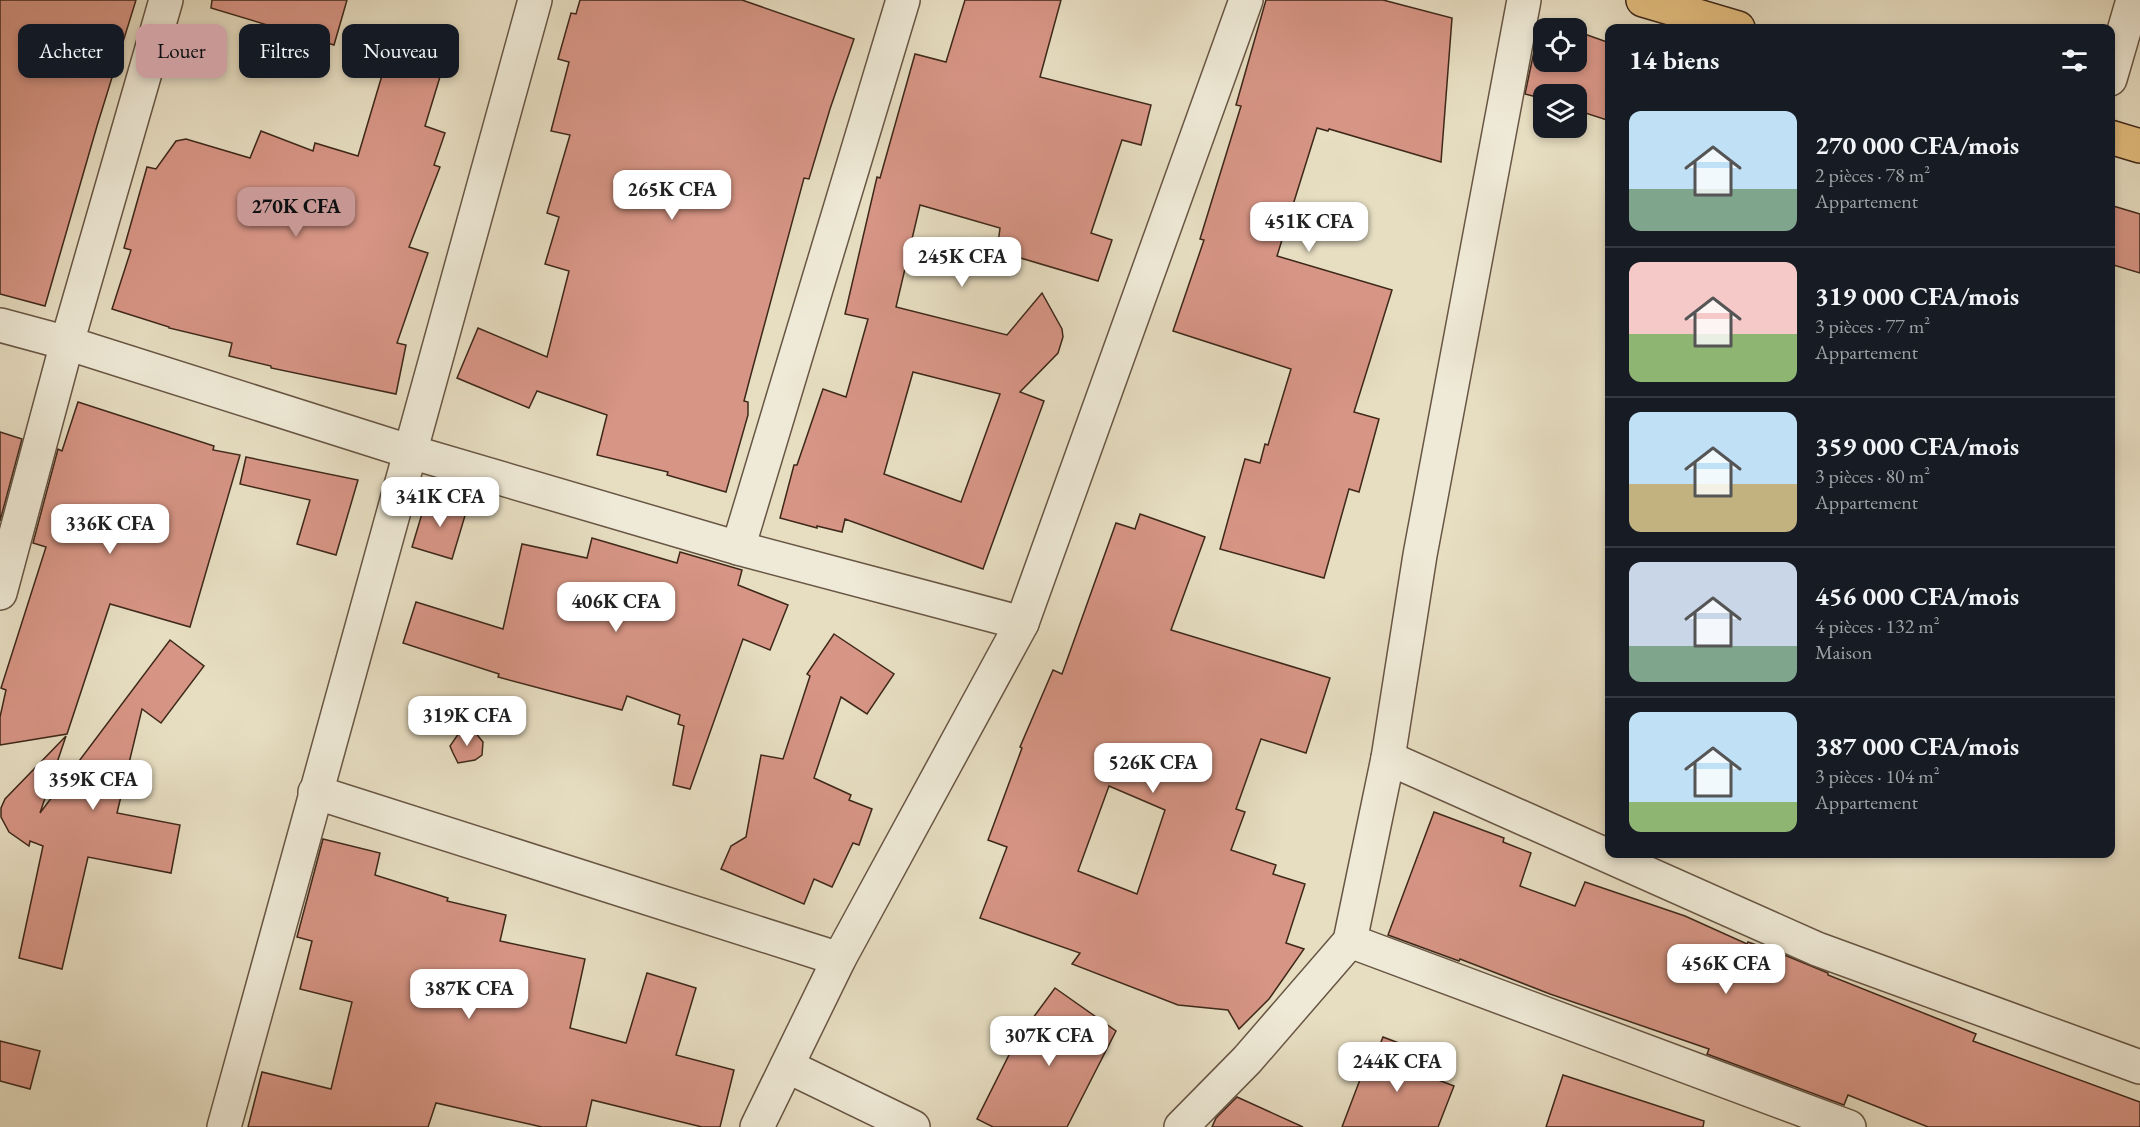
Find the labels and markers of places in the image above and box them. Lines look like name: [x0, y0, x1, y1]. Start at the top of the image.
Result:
pin: 265K CFA: [610, 170, 734, 221]
pin: 270K CFA: [234, 187, 358, 238]
pin: 451K CFA: [1247, 202, 1371, 253]
pin: 245K CFA: [900, 237, 1024, 288]
pin: 341K CFA: [378, 477, 502, 528]
pin: 336K CFA: [48, 504, 172, 555]
pin: 406K CFA: [554, 582, 678, 633]
pin: 319K CFA: [405, 696, 529, 747]
pin: 526K CFA: [1091, 743, 1215, 794]
pin: 359K CFA: [31, 760, 155, 811]
pin: 456K CFA: [1664, 944, 1788, 995]
pin: 387K CFA: [407, 969, 531, 1020]
pin: 307K CFA: [987, 1016, 1111, 1067]
pin: 244K CFA: [1335, 1042, 1459, 1093]

